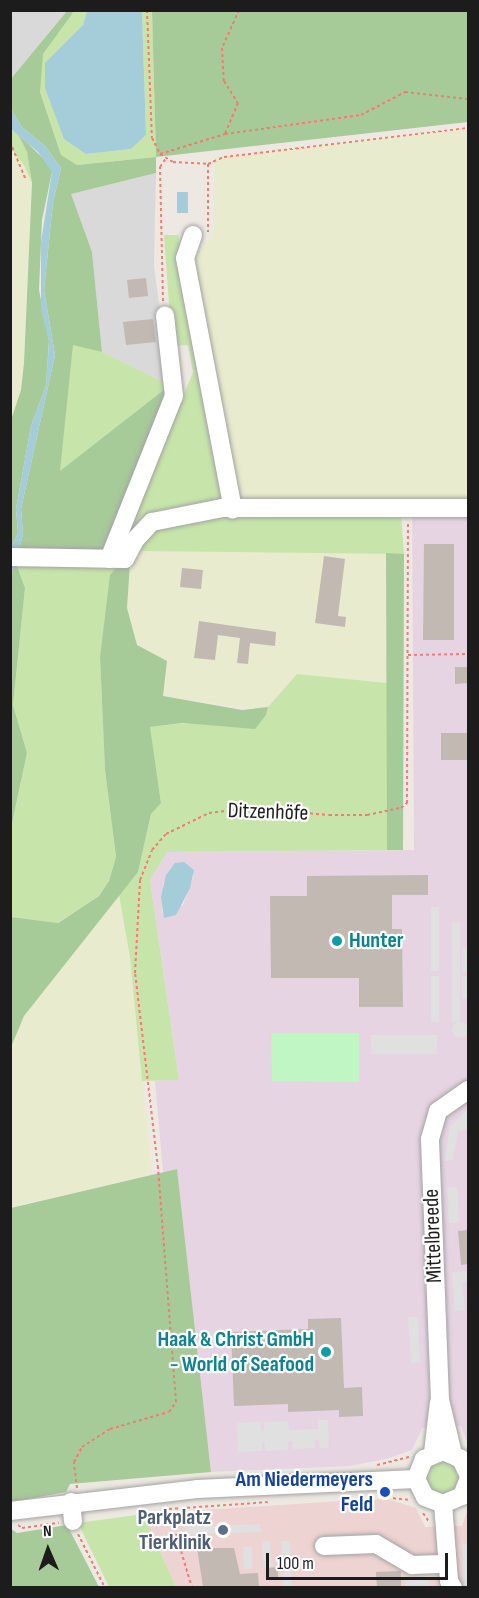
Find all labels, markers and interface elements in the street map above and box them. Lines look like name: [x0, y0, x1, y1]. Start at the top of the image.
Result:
street label: Ditzenhöfe: [227, 797, 309, 827]
place label: Hunter: [349, 928, 404, 954]
marker: Hunter: [330, 934, 344, 948]
street label: Mittelbreede: [418, 1189, 448, 1283]
place label: Haak & Christ GmbH - World of Seafood: [158, 1326, 314, 1378]
marker: Haak & Christ GmbH - World of Seafood: [319, 1345, 333, 1359]
place label: Am Niedermeyers Feld: [236, 1466, 373, 1518]
marker: Am Niedermeyers Feld: [378, 1485, 392, 1499]
place label: Parkplatz Tierklinik: [137, 1504, 211, 1556]
north arrow: [18, 1520, 78, 1580]
text: N: [43, 1522, 52, 1541]
marker: Parkplatz Tierklinik: [216, 1523, 230, 1537]
scale bar: [269, 1541, 450, 1579]
text: 100 m: [277, 1553, 314, 1574]

